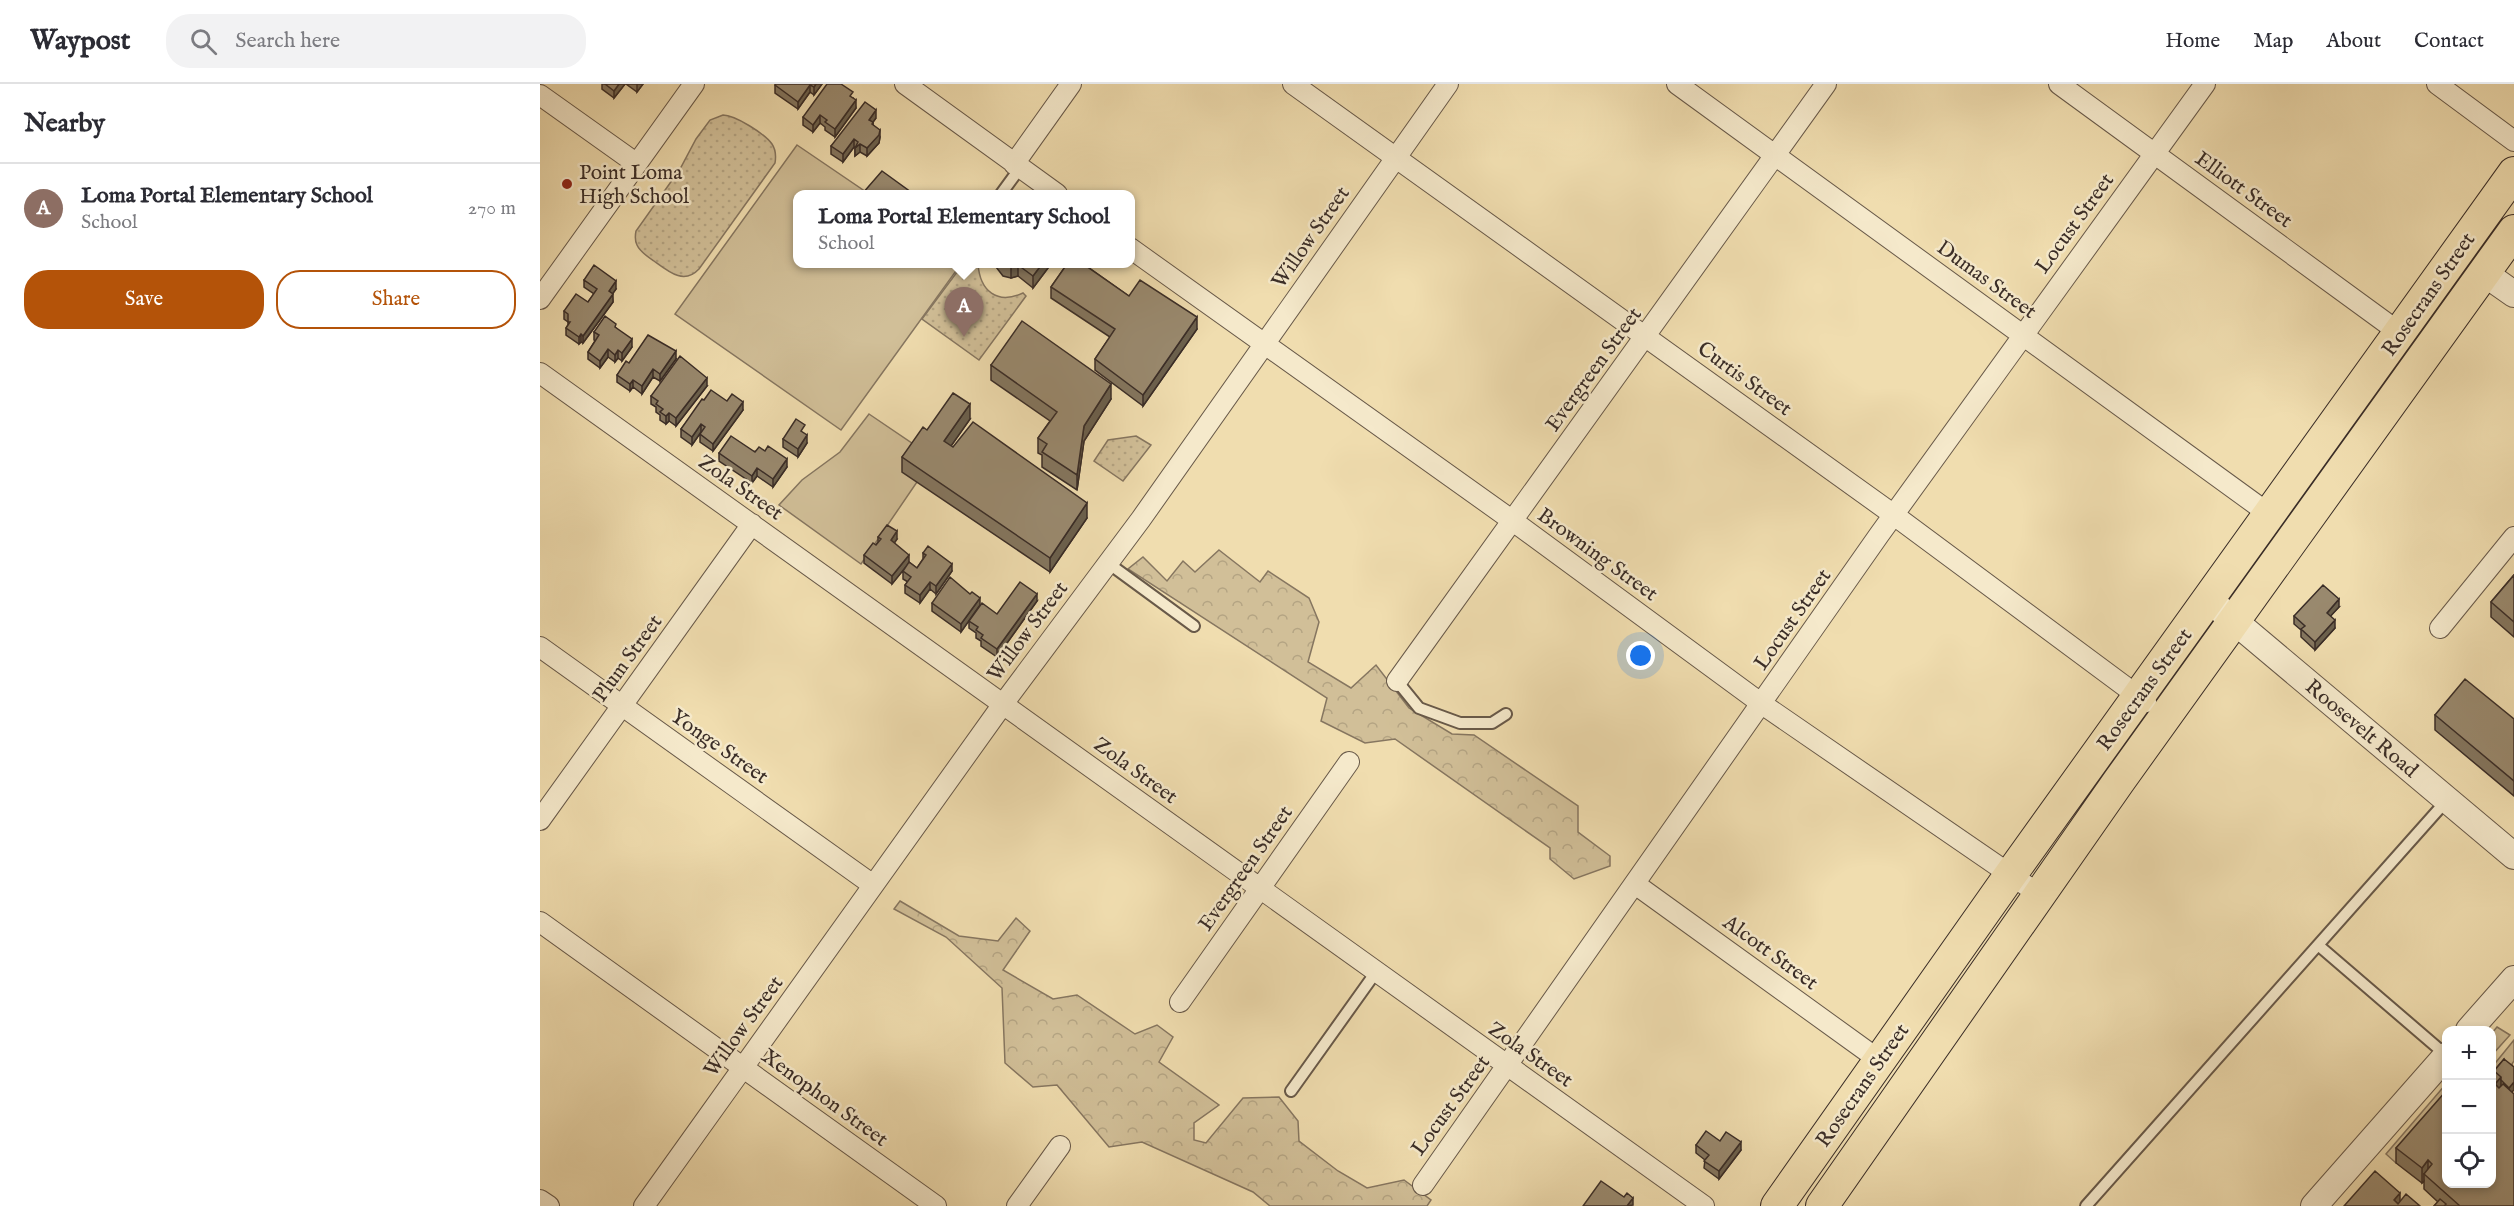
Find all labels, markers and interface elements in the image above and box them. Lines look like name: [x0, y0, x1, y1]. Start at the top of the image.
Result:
search box: [166, 14, 586, 68]
text: Waypost: [30, 24, 130, 59]
icon: search: [187, 25, 220, 58]
text: Search here: [235, 27, 340, 55]
text: Home: [2165, 28, 2220, 55]
text: Map: [2253, 28, 2293, 55]
text: About: [2326, 28, 2381, 55]
text: Contact: [2414, 28, 2484, 55]
text: Nearby: [24, 107, 105, 140]
street label: Elliott Street: [2189, 146, 2297, 235]
place label: Point Loma High School: [579, 160, 689, 211]
street label: Locust Street: [2030, 168, 2121, 279]
marker: Point Loma High School: [560, 177, 574, 191]
text: Loma Portal Elementary School: [81, 182, 373, 210]
street label: Willow Street: [1266, 182, 1356, 294]
popup: [793, 190, 1135, 268]
text: A: [37, 196, 50, 221]
text: 270 m: [468, 196, 516, 221]
text: Loma Portal Elementary School: [818, 203, 1110, 231]
text: School: [81, 210, 137, 235]
street label: Rosecrans Street: [2376, 228, 2482, 362]
text: School: [818, 231, 874, 256]
street label: Dumas Street: [1931, 235, 2041, 326]
button: Save: [24, 270, 264, 329]
button: Share: [276, 270, 516, 329]
pin: A: [944, 288, 984, 337]
street label: Evergreen Street: [1540, 302, 1648, 437]
street label: Curtis Street: [1691, 336, 1797, 423]
street label: Zola Street: [692, 449, 788, 527]
street label: Browning Street: [1531, 502, 1663, 608]
street label: Locust Street: [1748, 564, 1838, 676]
street label: Willow Street: [982, 576, 1075, 687]
street label: Plum Street: [587, 610, 669, 708]
street label: Rosecrans Street: [2092, 623, 2199, 757]
your location: [1626, 641, 1655, 670]
street label: Roosevelt Road: [2299, 674, 2424, 785]
street label: Yonge Street: [665, 704, 773, 791]
street label: Zola Street: [1088, 732, 1183, 811]
street label: Evergreen Street: [1193, 801, 1300, 937]
street label: Alcott Street: [1716, 909, 1823, 997]
street label: Willow Street: [698, 971, 790, 1083]
street label: Zola Street: [1482, 1016, 1578, 1094]
street label: Rosecrans Street: [1810, 1019, 1916, 1153]
map controls: [2442, 1026, 2496, 1188]
button: +: [2442, 1026, 2496, 1080]
street label: Xenophon Street: [755, 1043, 893, 1153]
street label: Locust Street: [1406, 1050, 1497, 1161]
button: −: [2442, 1080, 2496, 1134]
button: locate: [2442, 1134, 2496, 1188]

